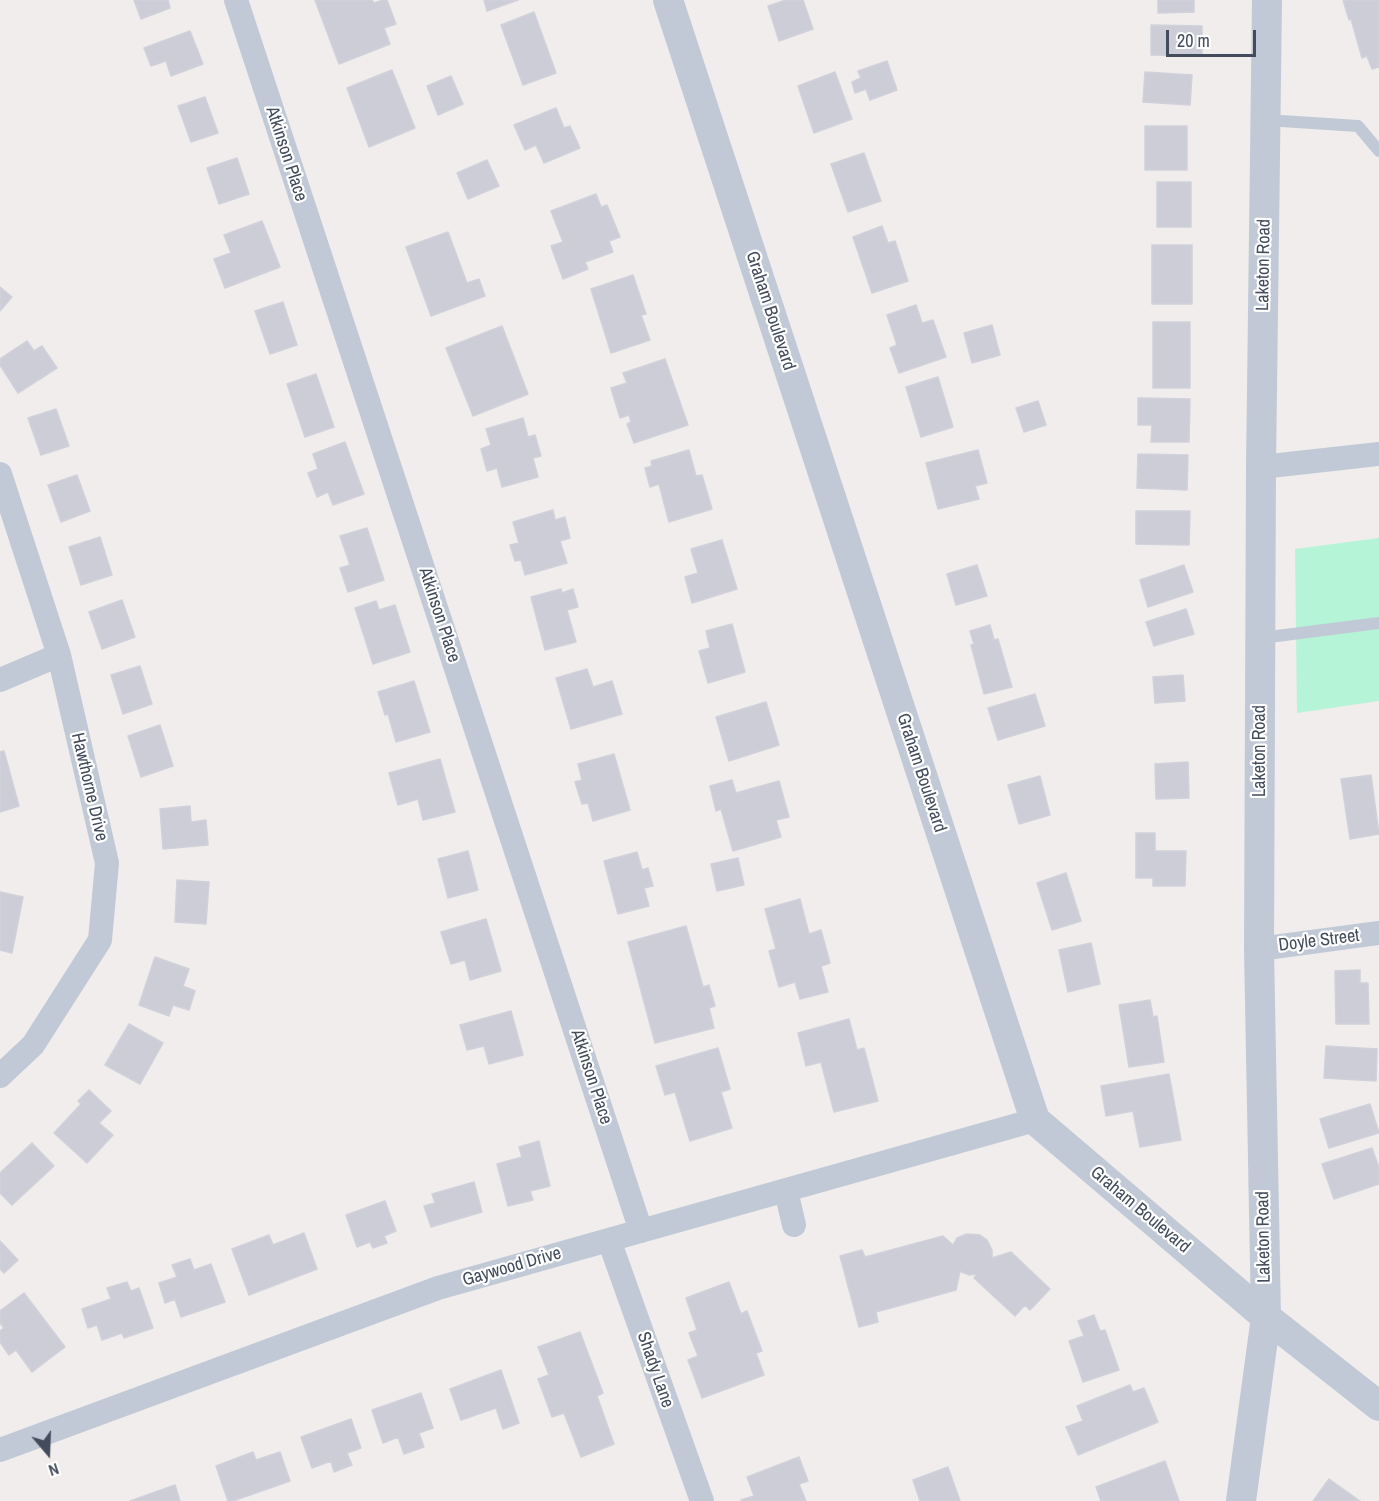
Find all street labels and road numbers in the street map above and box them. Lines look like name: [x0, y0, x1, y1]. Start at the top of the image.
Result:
street label: Atkinson Place: [261, 104, 311, 204]
street label: Laketon Road: [1252, 219, 1276, 311]
street label: Graham Boulevard: [741, 249, 799, 373]
street label: Atkinson Place: [414, 565, 464, 665]
street label: Laketon Road: [1249, 705, 1271, 797]
street label: Graham Boulevard: [892, 711, 950, 835]
street label: Hawthorne Drive: [66, 731, 112, 843]
street label: Doyle Street: [1277, 925, 1361, 957]
street label: Atkinson Place: [566, 1027, 616, 1127]
street label: Graham Boulevard: [1086, 1162, 1194, 1258]
street label: Laketon Road: [1252, 1191, 1276, 1283]
street label: Gaywood Drive: [460, 1243, 564, 1291]
street label: Shady Lane: [632, 1329, 678, 1411]

